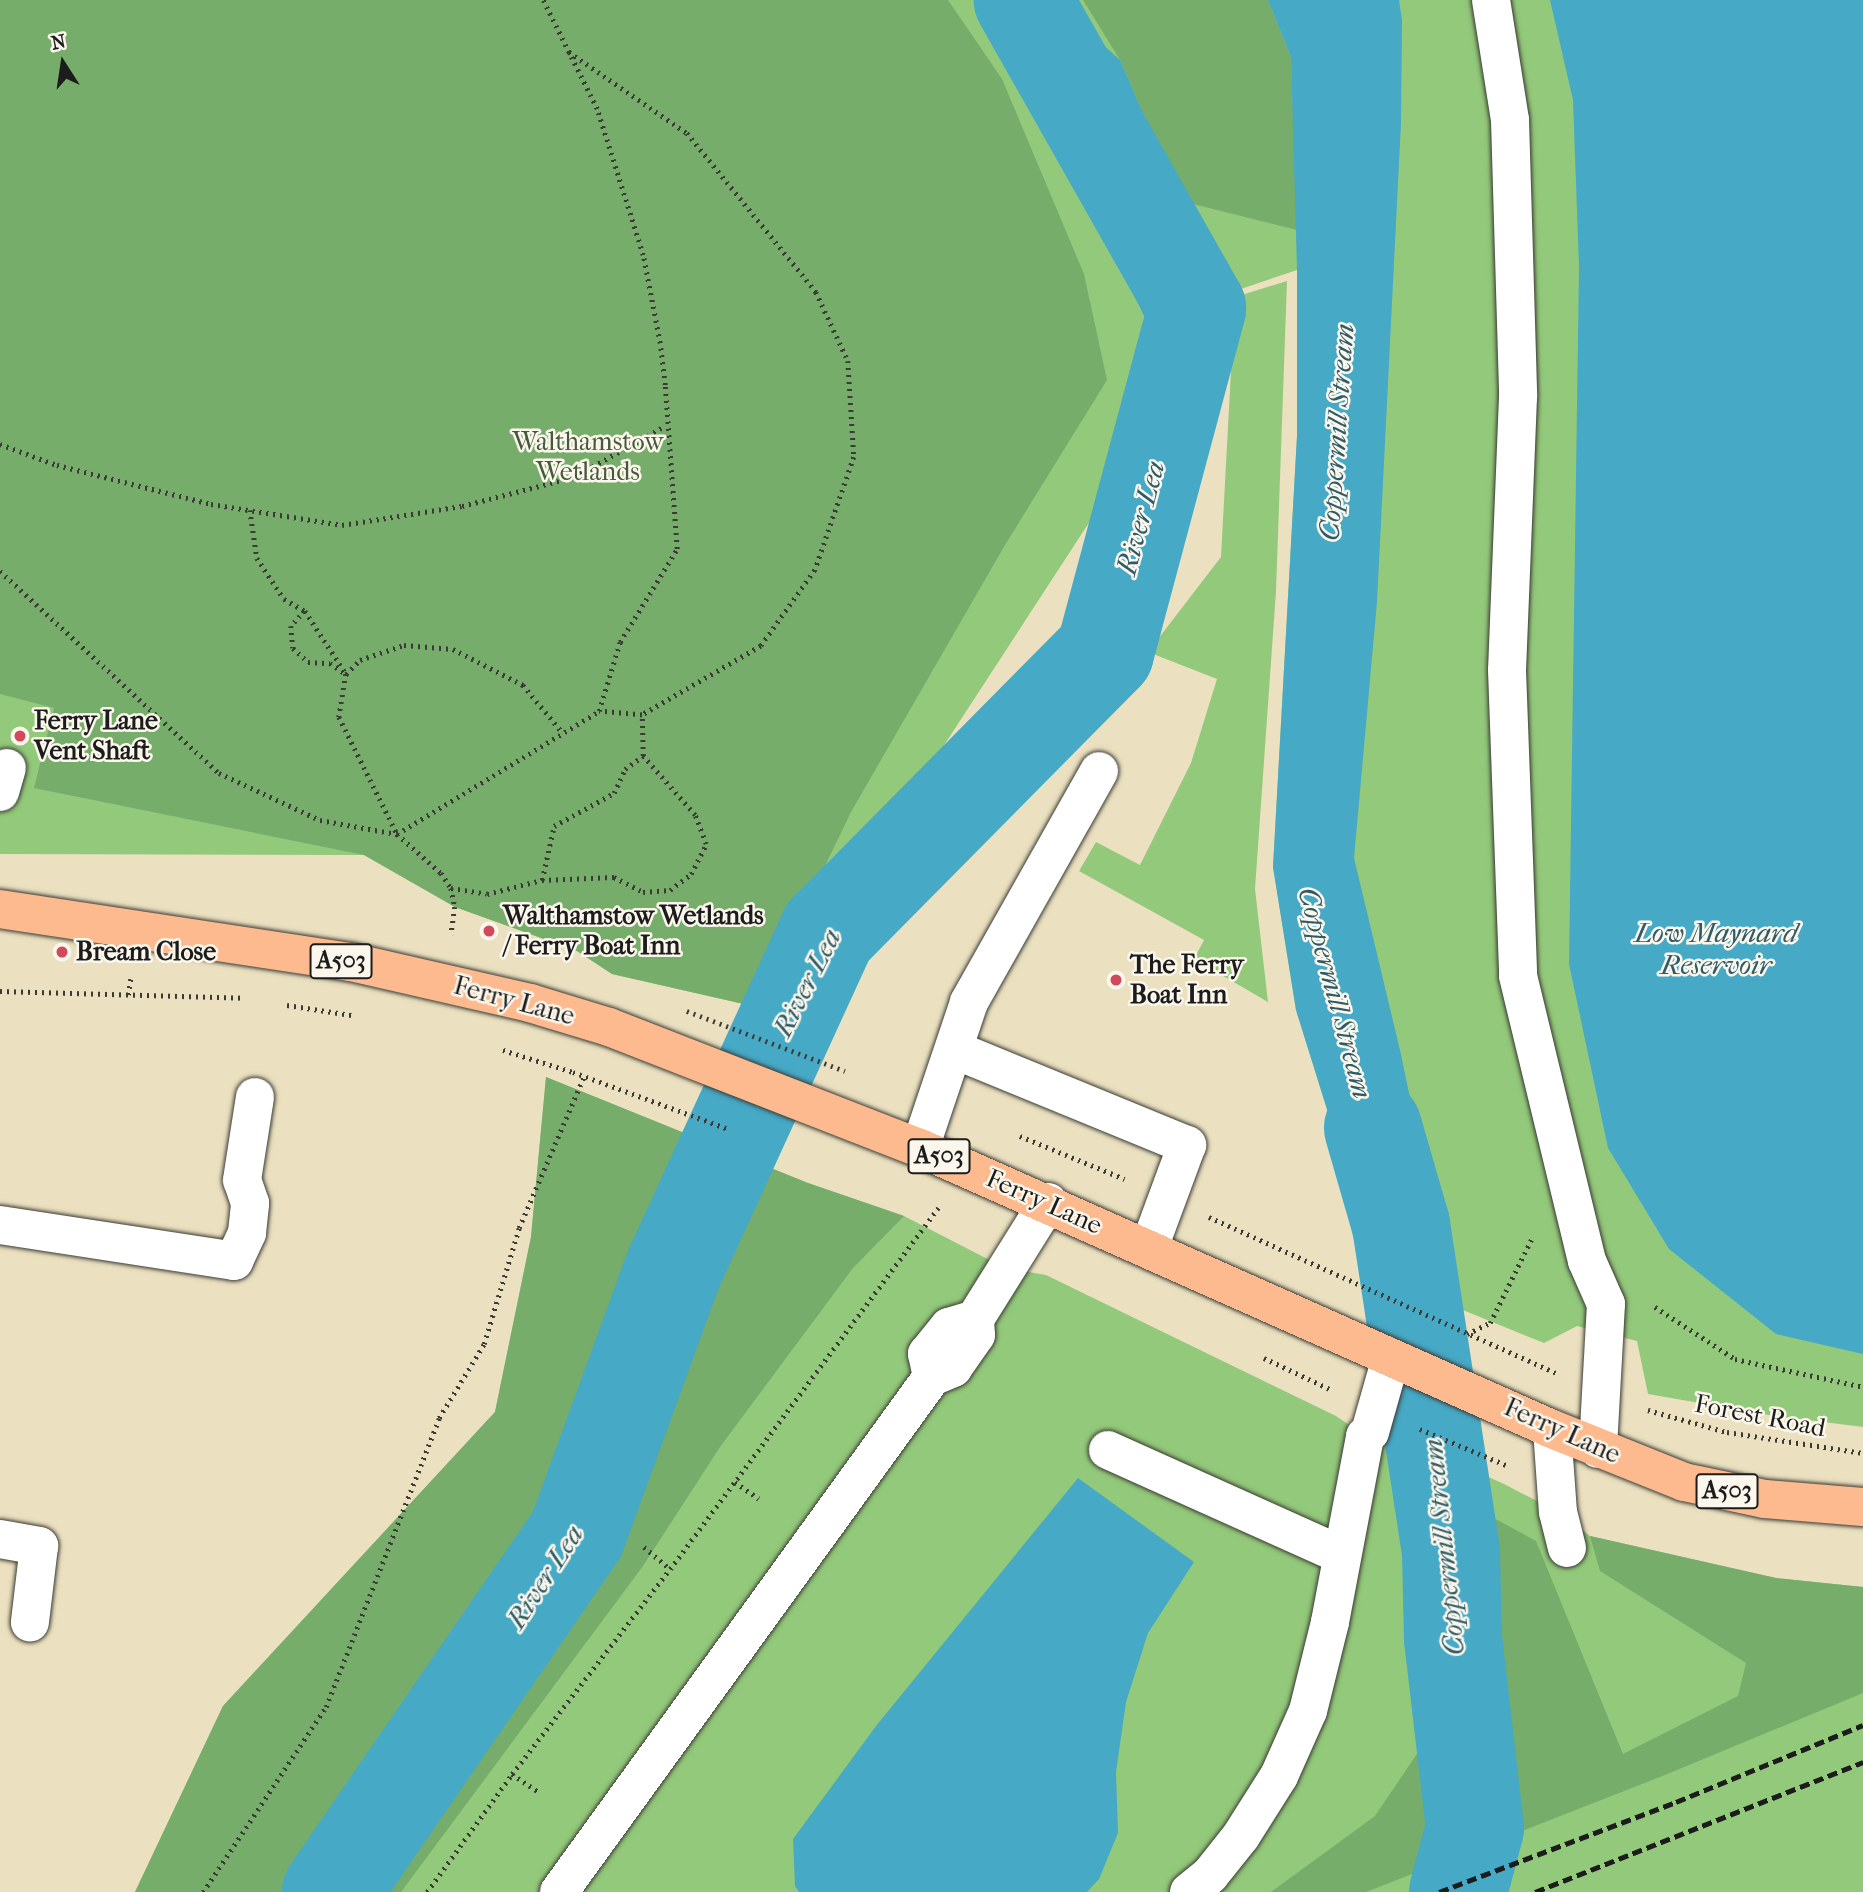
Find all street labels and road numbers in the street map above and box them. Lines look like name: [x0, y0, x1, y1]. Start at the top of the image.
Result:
road number: A503: [310, 940, 372, 981]
street label: Ferry Lane: [450, 970, 578, 1032]
road number: A503: [908, 1136, 970, 1176]
street label: Ferry Lane: [981, 1163, 1107, 1241]
street label: Forest Road: [1692, 1388, 1828, 1444]
street label: Ferry Lane: [1499, 1392, 1625, 1470]
road number: A503: [1696, 1470, 1758, 1512]

